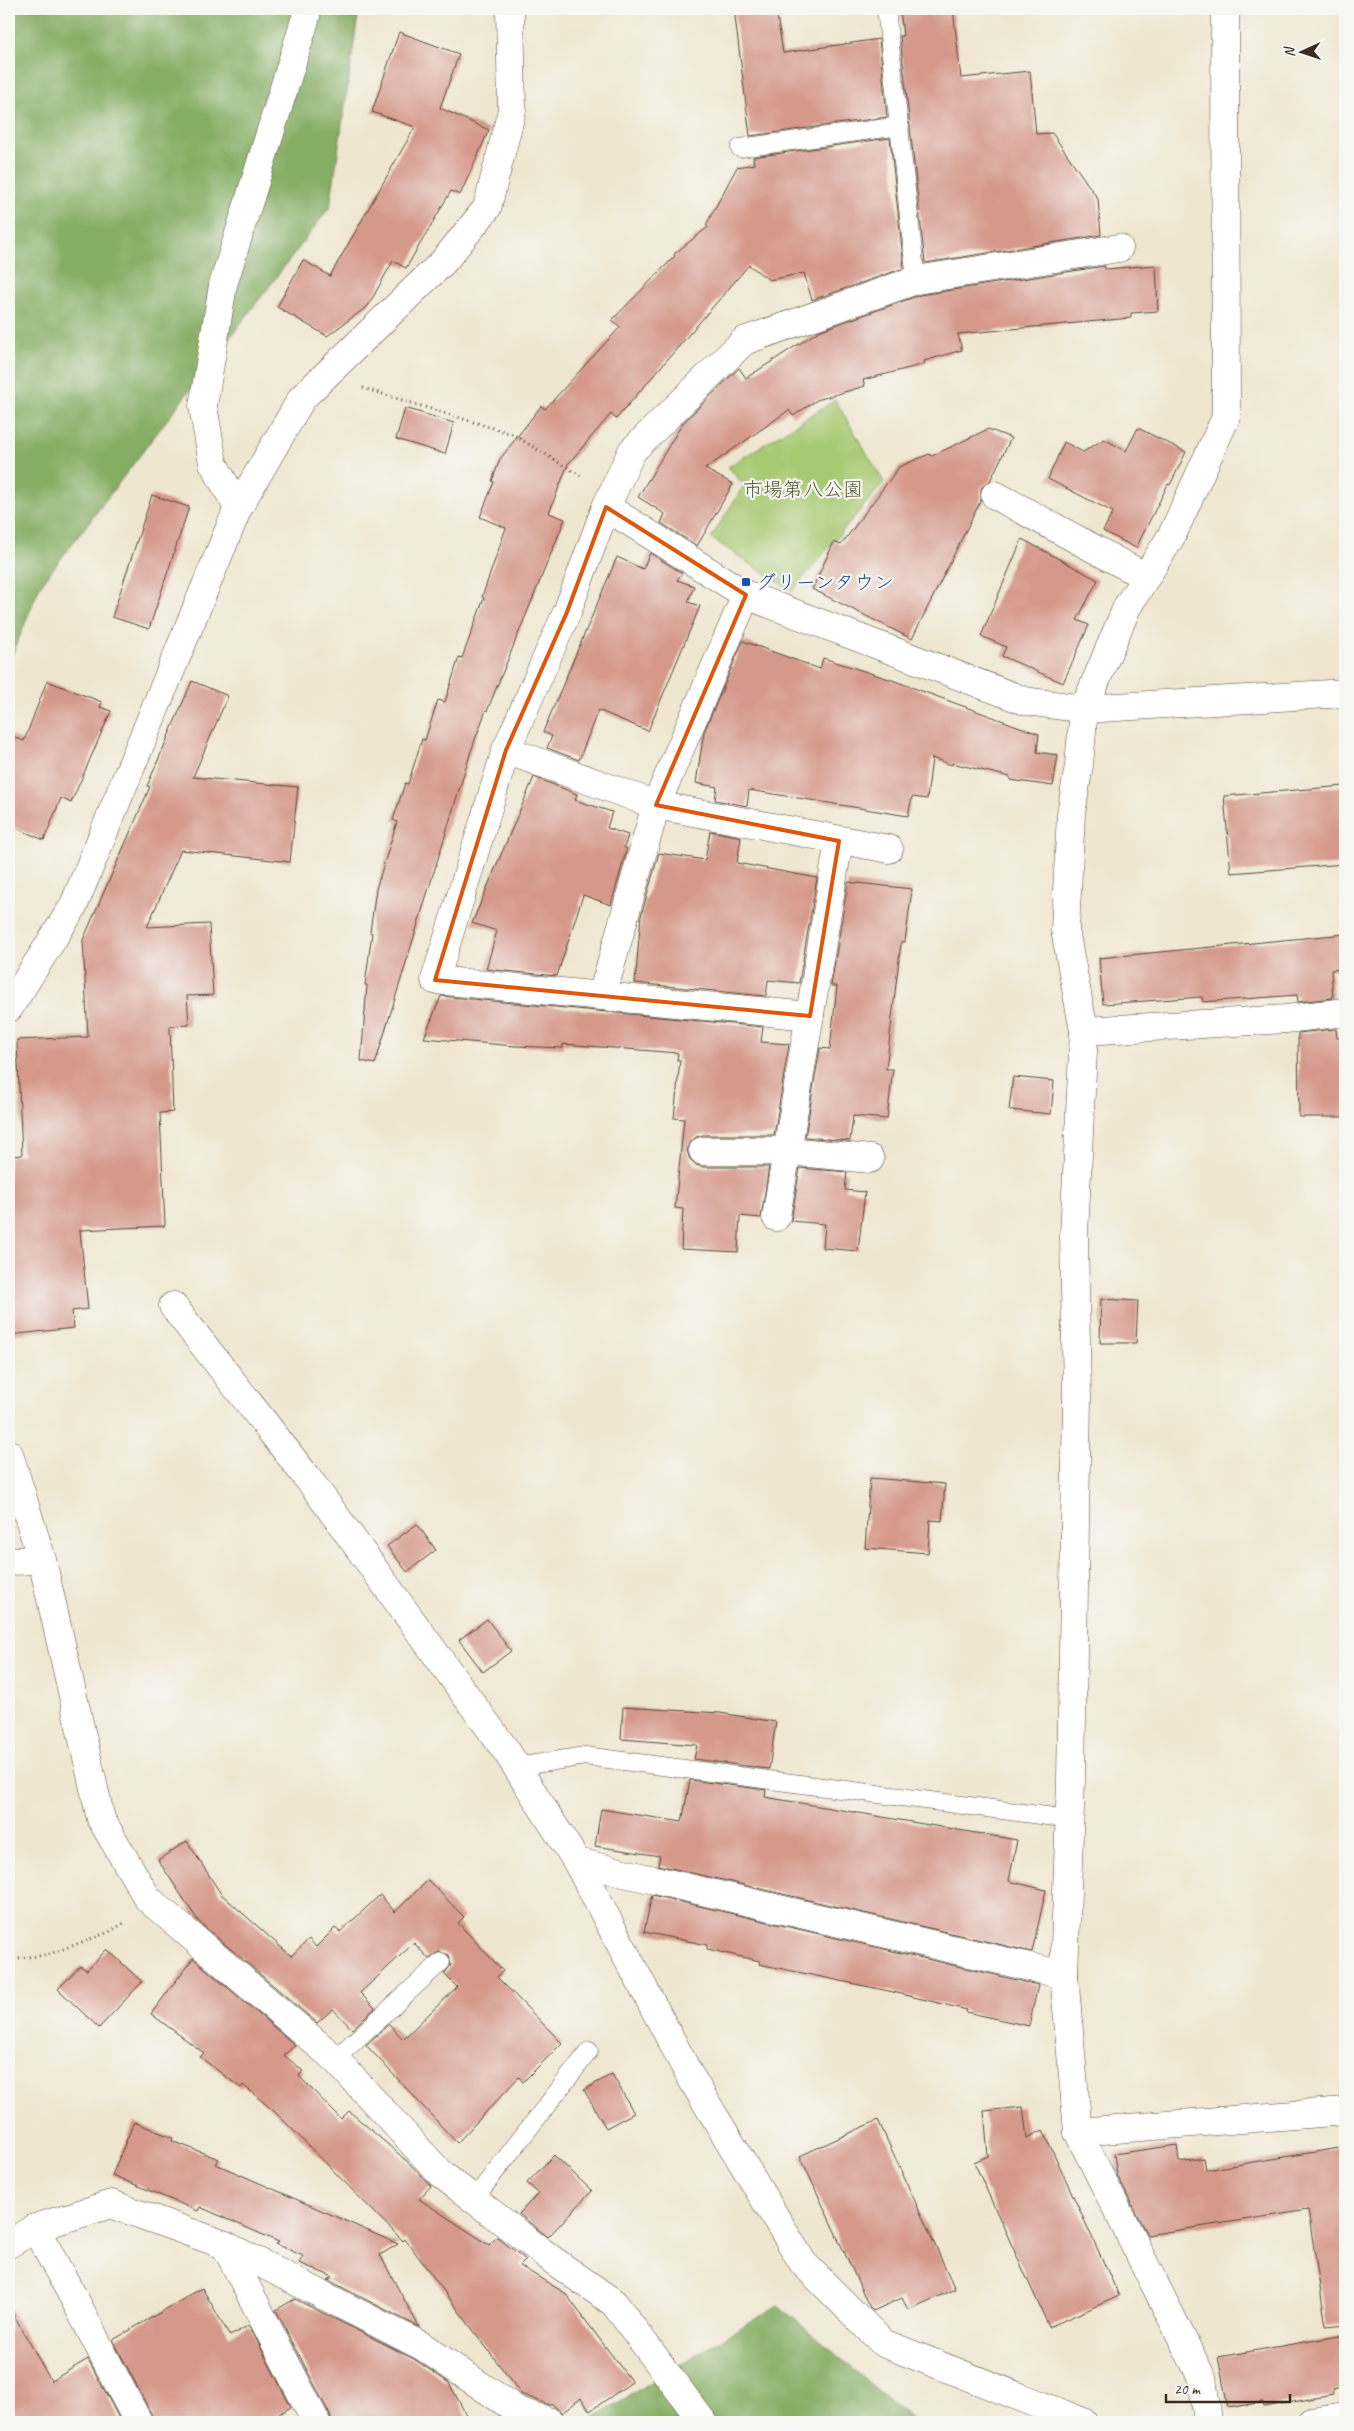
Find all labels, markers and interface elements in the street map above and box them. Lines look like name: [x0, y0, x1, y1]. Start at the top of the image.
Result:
north arrow: [1276, 28, 1326, 78]
text: N: [1281, 46, 1298, 57]
park label: 市場第八公園: [743, 477, 863, 502]
place label: グリーンタウン: [756, 570, 894, 595]
marker: グリーンタウン: [740, 576, 752, 588]
scale bar: [1166, 2371, 1290, 2403]
text: 20 m: [1174, 2380, 1201, 2399]

